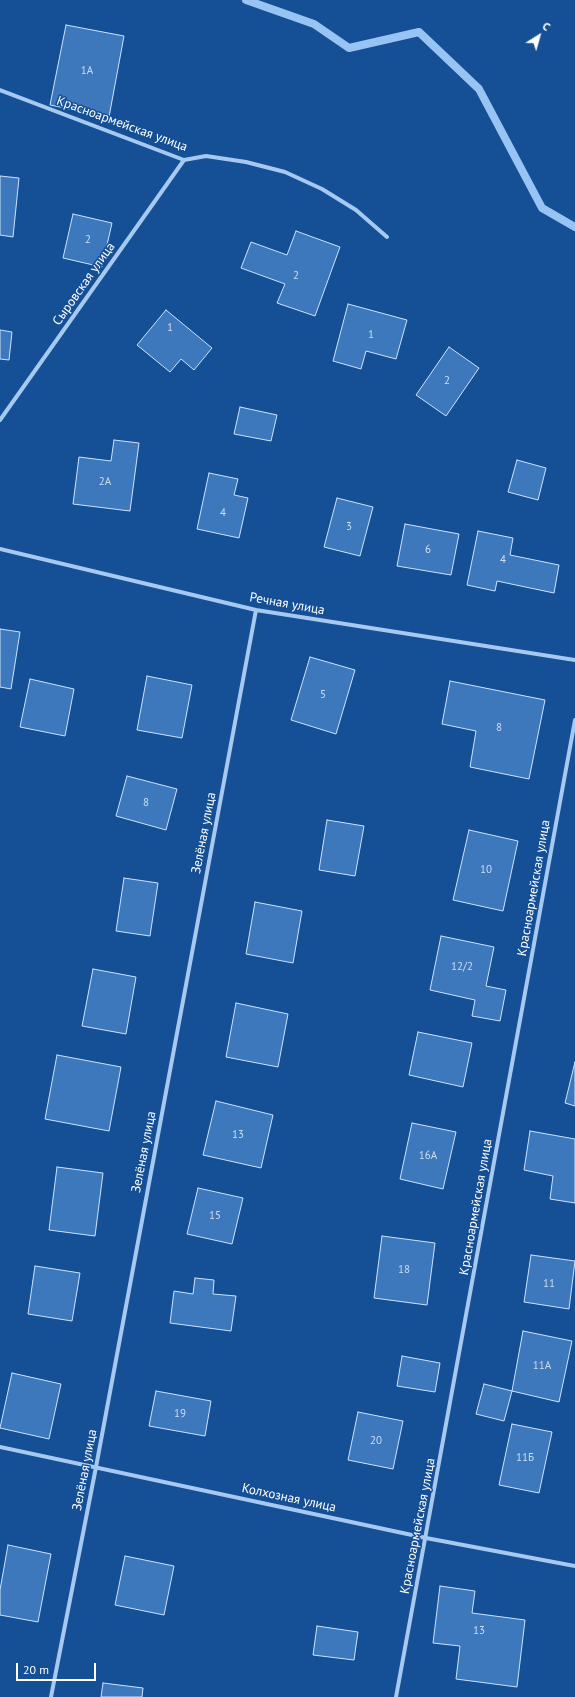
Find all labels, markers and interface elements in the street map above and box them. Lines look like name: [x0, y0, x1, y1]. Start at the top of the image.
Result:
north arrow: [519, 16, 559, 56]
text: С: [540, 19, 553, 34]
house number: 1А: [81, 64, 93, 78]
street label: Красноармейская улица: [54, 93, 190, 155]
house number: 2: [85, 233, 91, 247]
street label: Сыровская улица: [50, 239, 118, 329]
house number: 2: [293, 269, 299, 283]
house number: 1: [167, 321, 173, 335]
house number: 1: [368, 328, 374, 342]
house number: 2: [444, 374, 450, 388]
house number: 2А: [99, 475, 111, 489]
house number: 4: [220, 506, 226, 520]
house number: 3: [346, 520, 352, 534]
house number: 6: [425, 543, 431, 557]
house number: 4: [500, 553, 506, 567]
street label: Речная улица: [248, 590, 326, 618]
house number: 5: [320, 688, 326, 702]
house number: 8: [496, 721, 502, 735]
street label: Зелёная улица: [188, 791, 220, 875]
house number: 8: [143, 796, 149, 810]
street label: Красноармейская улица: [514, 819, 554, 957]
house number: 10: [480, 863, 492, 877]
house number: 12/2: [451, 960, 473, 974]
street label: Зелёная улица: [128, 1110, 160, 1194]
house number: 13: [232, 1128, 244, 1142]
street label: Красноармейская улица: [456, 1138, 496, 1276]
house number: 16А: [419, 1149, 437, 1163]
house number: 15: [209, 1209, 221, 1223]
house number: 18: [398, 1263, 410, 1277]
house number: 11: [543, 1277, 555, 1291]
house number: 11А: [533, 1359, 551, 1373]
house number: 19: [174, 1407, 186, 1421]
street label: Зелёная улица: [69, 1428, 101, 1512]
house number: 20: [370, 1434, 382, 1448]
house number: 11Б: [516, 1451, 534, 1465]
street label: Красноармейская улица: [397, 1457, 439, 1595]
street label: Колхозная улица: [241, 1480, 337, 1516]
house number: 13: [473, 1624, 485, 1638]
scale bar: [18, 1655, 98, 1681]
text: 20 m: [23, 1662, 49, 1677]

